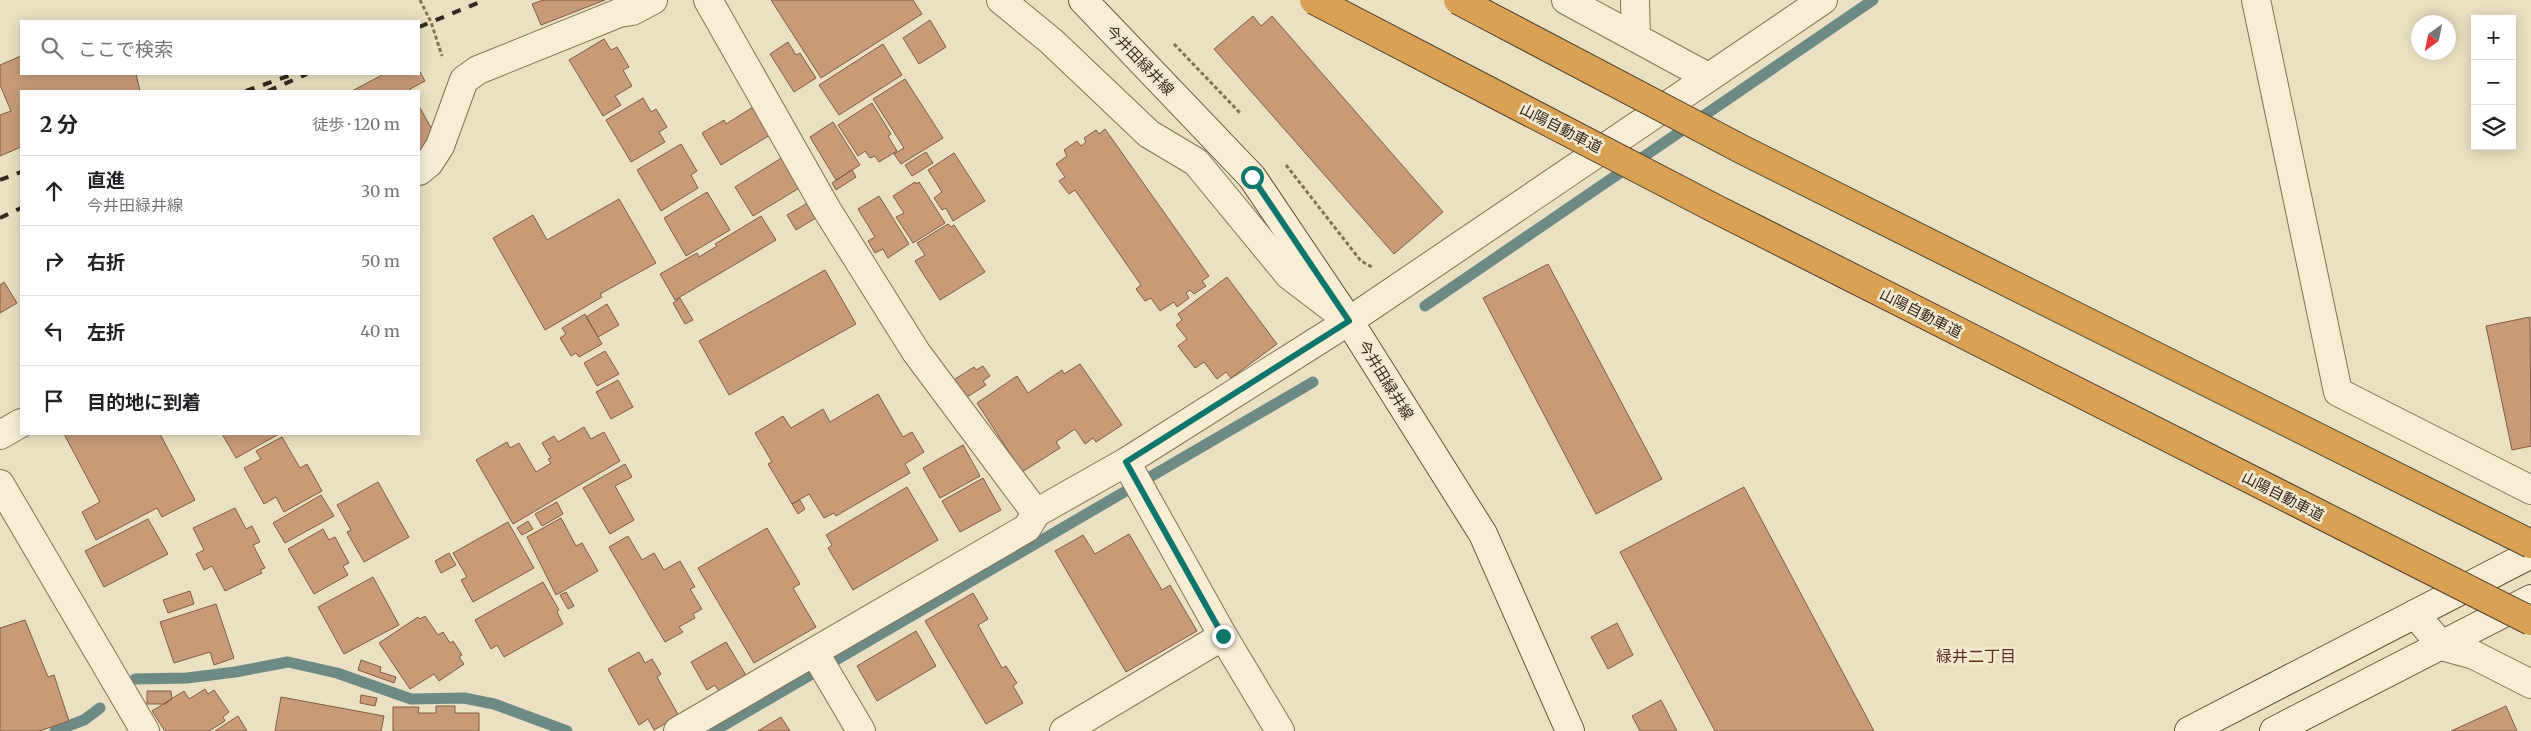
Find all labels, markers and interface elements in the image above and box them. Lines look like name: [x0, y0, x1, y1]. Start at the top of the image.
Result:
north arrow: [2411, 15, 2456, 60]
map controls: [2471, 15, 2516, 150]
button: +: [2471, 15, 2516, 60]
search box: [20, 20, 420, 75]
street label: 今井田緑井線: [1102, 21, 1178, 99]
icon: search: [38, 34, 66, 62]
text: ここで検索: [78, 37, 173, 61]
button: −: [2471, 60, 2516, 105]
street label: 山陽自動車道: [1517, 99, 1605, 157]
button: layers: [2471, 105, 2516, 150]
text: 2 分: [40, 111, 78, 138]
text: 徒歩 · 120 m: [312, 114, 400, 134]
route start: [1241, 166, 1264, 189]
text: 直進: [87, 168, 125, 192]
icon: ahead: [40, 177, 68, 205]
text: 30 m: [361, 181, 400, 201]
text: 今井田緑井線: [87, 195, 183, 215]
icon: right: [40, 247, 68, 275]
text: 右折: [87, 250, 125, 274]
text: 50 m: [361, 251, 400, 271]
street label: 山陽自動車道: [1877, 284, 1965, 342]
icon: left: [40, 317, 68, 345]
text: 左折: [87, 320, 125, 344]
text: 40 m: [360, 321, 400, 341]
street label: 今井田緑井線: [1354, 337, 1418, 423]
icon: arrive: [40, 387, 68, 415]
text: 目的地に到着: [87, 390, 201, 414]
street label: 山陽自動車道: [2239, 467, 2327, 525]
route end: [1212, 625, 1235, 648]
district label: 緑井二丁目: [1936, 646, 2016, 666]

